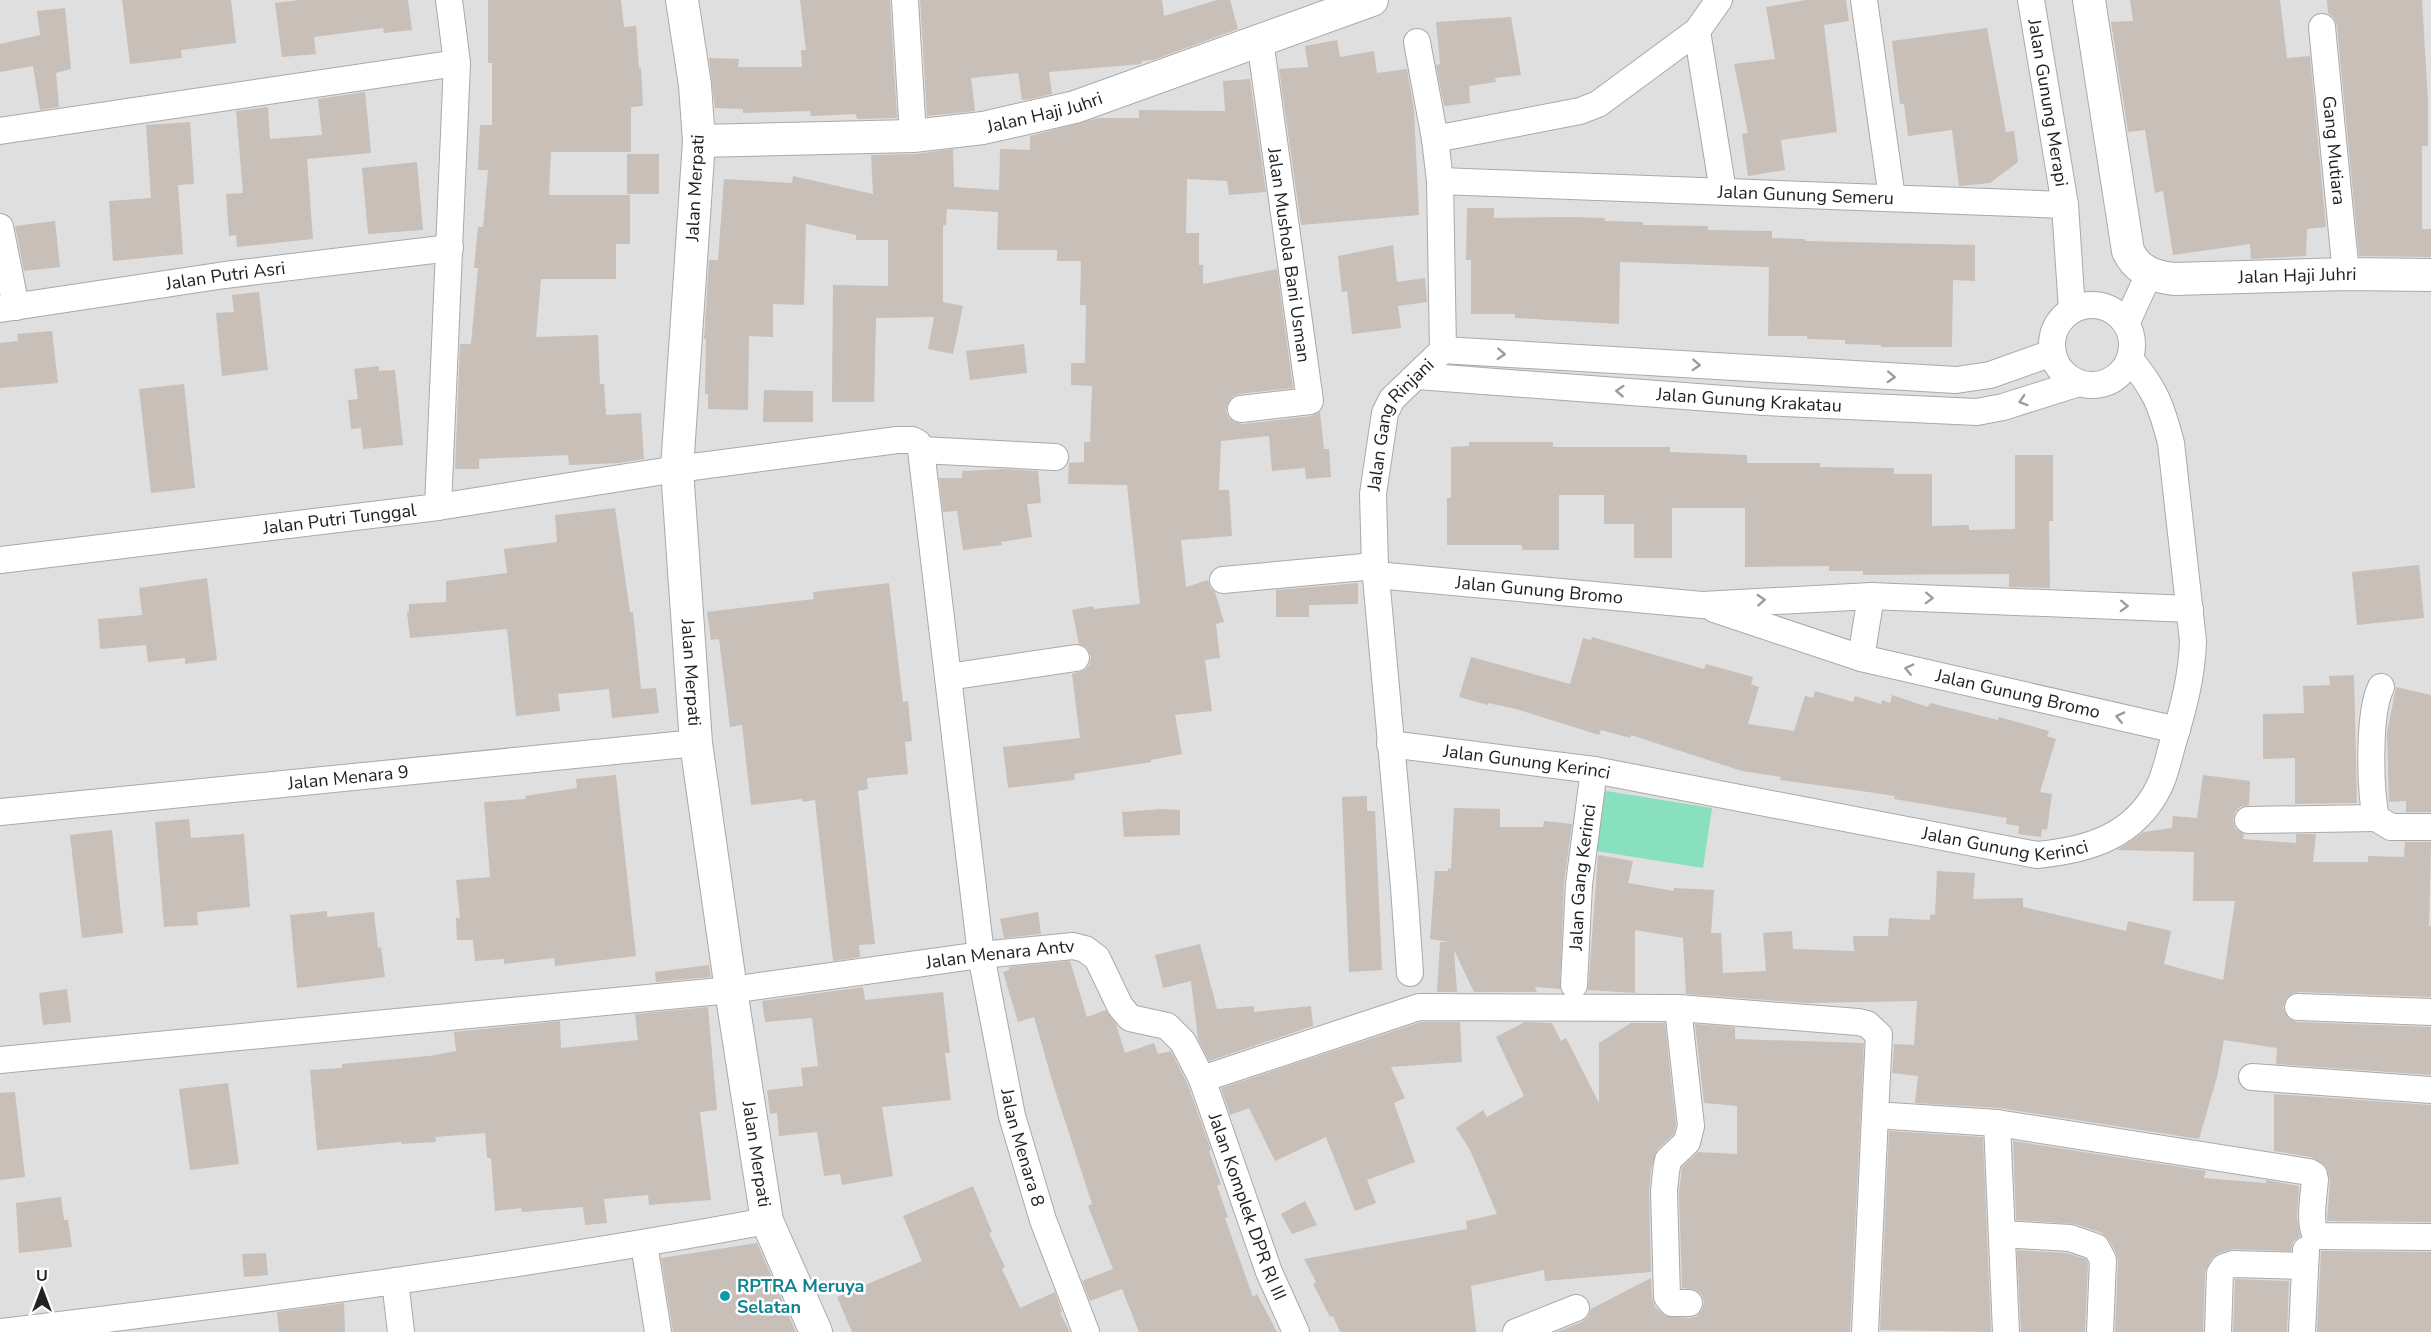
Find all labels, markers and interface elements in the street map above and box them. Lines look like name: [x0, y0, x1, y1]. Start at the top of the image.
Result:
street label: Jalan Gunung Merapi: [2022, 16, 2074, 188]
street label: Jalan Haji Juhri: [984, 86, 1106, 139]
street label: Gang Mutiara: [2317, 95, 2351, 206]
street label: Jalan Merpati: [680, 134, 710, 243]
street label: Jalan Mushola Bani Usman: [1262, 145, 1316, 364]
street label: Jalan Gunung Semeru: [1716, 180, 1894, 210]
street label: Jalan Putri Asri: [163, 256, 287, 296]
street label: Jalan Haji Juhri: [2237, 262, 2357, 289]
one-way arrow: [1497, 347, 1506, 360]
street label: Jalan Gang Rinjani: [1361, 353, 1439, 493]
one-way arrow: [1691, 359, 1700, 372]
one-way arrow: [1886, 370, 1895, 383]
street label: Jalan Gunung Krakatau: [1655, 382, 1842, 418]
one-way arrow: [1616, 385, 1625, 398]
one-way arrow: [2018, 394, 2029, 406]
street label: Jalan Putri Tunggal: [261, 498, 418, 540]
street label: Jalan Gunung Bromo: [1454, 570, 1624, 610]
one-way arrow: [1925, 592, 1934, 605]
one-way arrow: [1756, 594, 1765, 607]
one-way arrow: [2120, 600, 2129, 613]
street label: Jalan Merpati: [675, 617, 707, 727]
one-way arrow: [1904, 663, 1914, 676]
street label: Jalan Gunung Bromo: [1932, 663, 2103, 724]
one-way arrow: [2115, 711, 2125, 724]
street label: Jalan Gunung Kerinci: [1441, 739, 1612, 785]
street label: Jalan Menara 9: [286, 760, 410, 795]
street label: Jalan Gang Kerinci: [1564, 803, 1601, 952]
street label: Jalan Gunung Kerinci: [1919, 821, 2091, 867]
street label: Jalan Menara Antv: [923, 934, 1076, 975]
street label: Jalan Menara 8: [995, 1086, 1050, 1209]
street label: Jalan Merpati: [736, 1098, 777, 1209]
street label: Jalan Komplek DPR RI III: [1202, 1109, 1292, 1304]
north arrow: [12, 1260, 72, 1320]
text: U: [36, 1265, 48, 1287]
place label: RPTRA Meruya Selatan: [737, 1274, 864, 1319]
marker: RPTRA Meruya Selatan: [718, 1289, 732, 1303]

